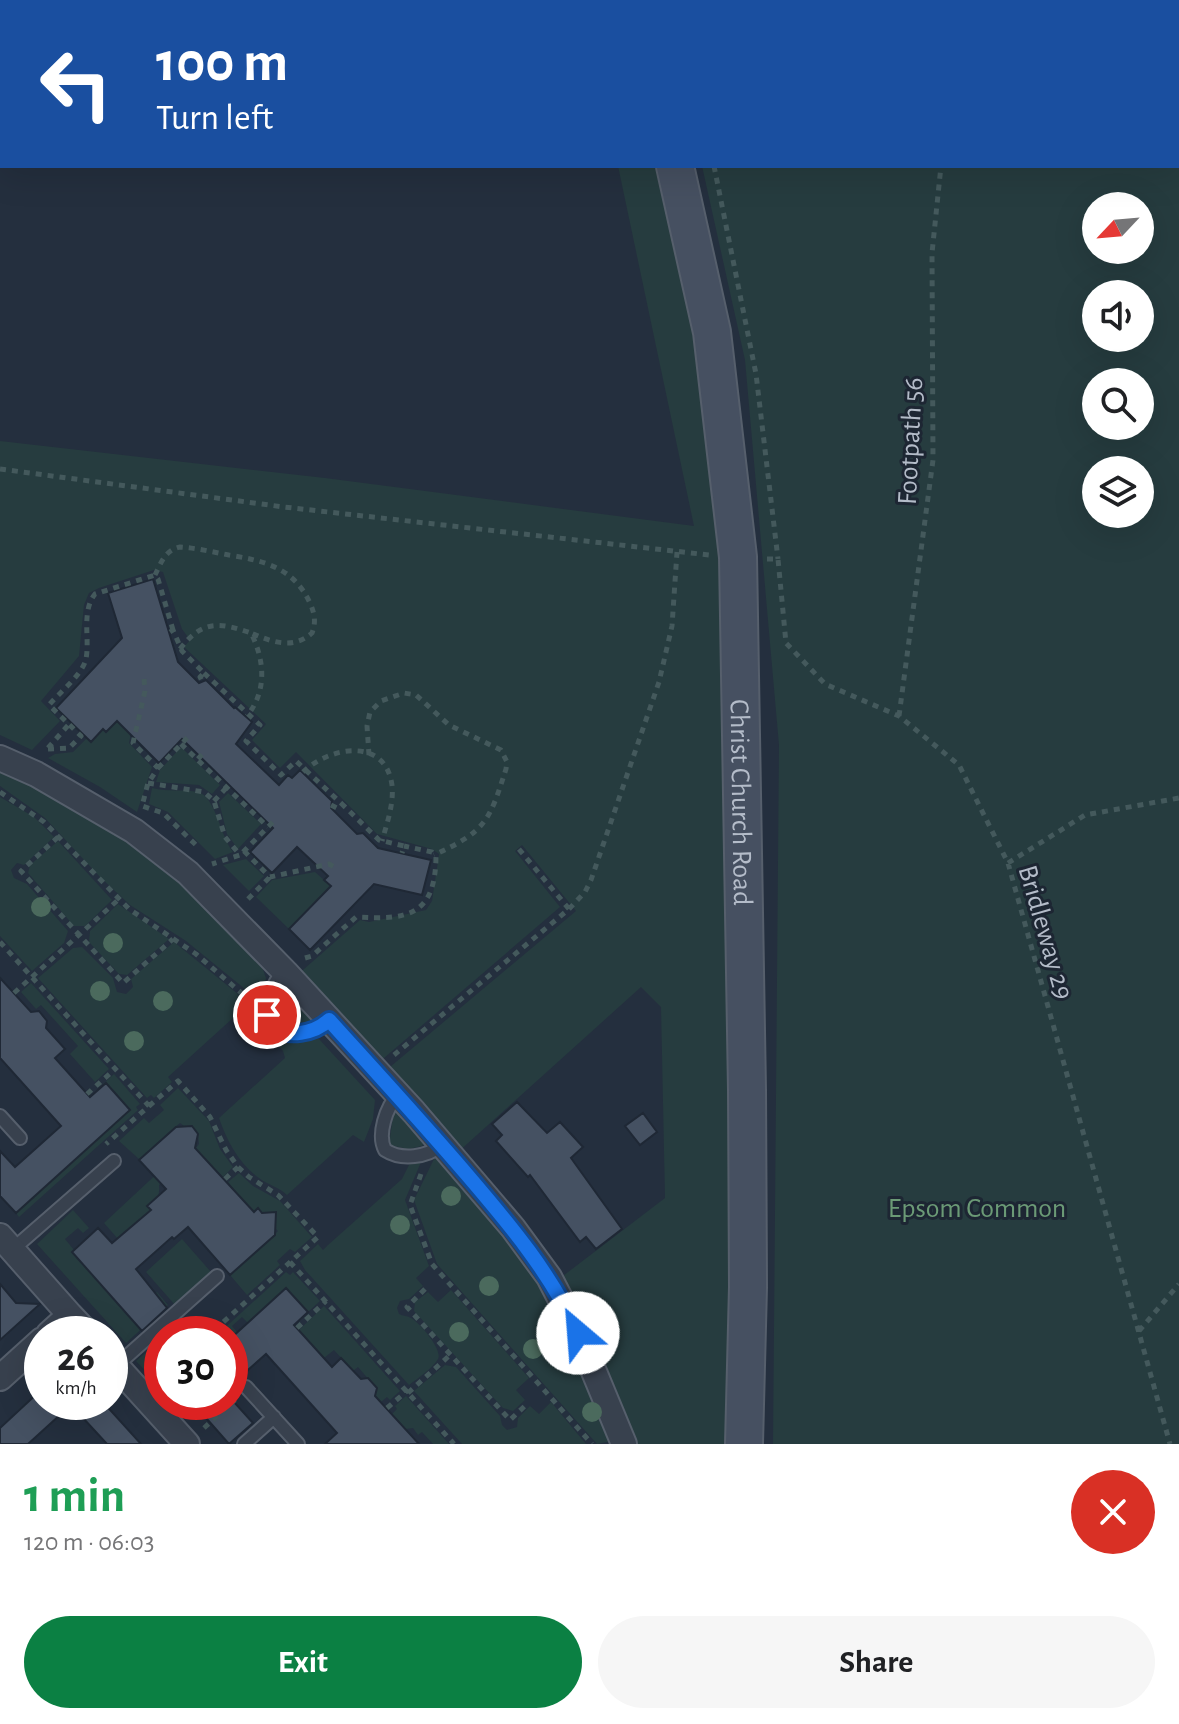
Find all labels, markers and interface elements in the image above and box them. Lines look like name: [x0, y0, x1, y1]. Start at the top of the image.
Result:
icon: left: [24, 32, 128, 136]
text: 100 m: [156, 35, 288, 91]
text: Turn left: [156, 100, 273, 136]
north arrow: [1082, 192, 1154, 264]
map controls: [1082, 192, 1154, 528]
button: sound: [1082, 280, 1154, 352]
button: search: [1082, 368, 1154, 440]
street label: Footpath 56: [894, 377, 928, 506]
button: layers: [1082, 456, 1154, 528]
street label: Christ Church Road: [724, 699, 756, 906]
street label: Bridleway 29: [1013, 862, 1078, 1003]
pin: [233, 981, 301, 1049]
icon: arrive: [245, 993, 289, 1037]
park label: Epsom Common: [888, 1195, 1066, 1223]
position arrow: [536, 1291, 620, 1375]
speed limit sign: 30: [144, 1316, 248, 1420]
text: 26: [57, 1338, 95, 1378]
text: km/h: [55, 1378, 97, 1398]
button: close: [1071, 1470, 1155, 1554]
text: 1 min: [24, 1473, 125, 1521]
text: 120 m · 06:03: [24, 1529, 154, 1555]
button: Exit: [24, 1616, 582, 1708]
button: Share: [598, 1616, 1155, 1708]

